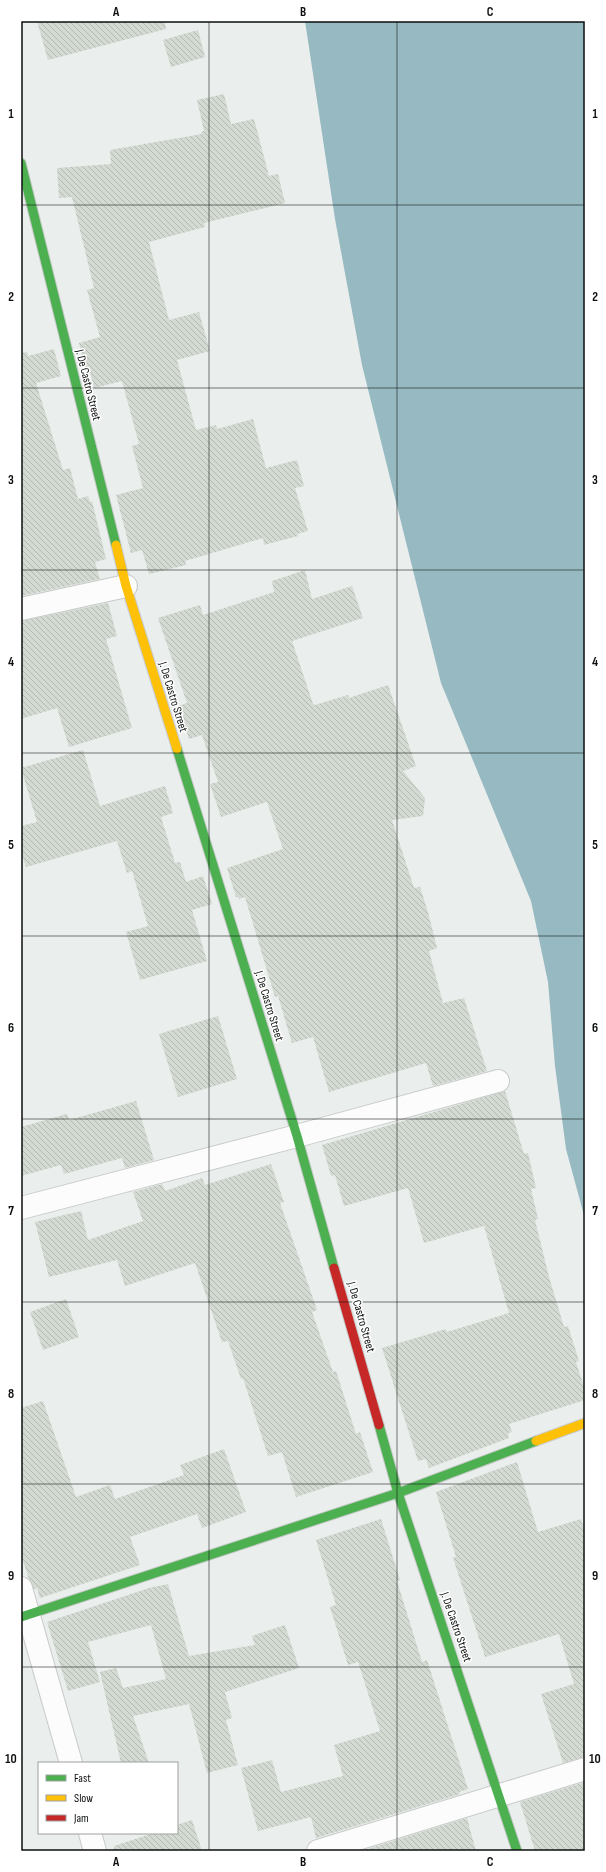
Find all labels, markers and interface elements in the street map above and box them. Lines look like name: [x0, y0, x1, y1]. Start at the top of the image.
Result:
text: A: [112, 4, 120, 20]
text: B: [300, 4, 306, 20]
text: C: [487, 4, 494, 20]
text: 1: [8, 106, 14, 122]
text: 1: [592, 106, 598, 122]
text: 2: [8, 289, 14, 305]
text: 2: [592, 289, 598, 305]
street label: J. De Castro Street: [72, 347, 104, 422]
text: 3: [8, 472, 14, 488]
text: 3: [592, 472, 598, 488]
text: 4: [8, 654, 14, 670]
text: 4: [592, 654, 598, 670]
street label: J. De Castro Street: [155, 659, 191, 734]
text: 5: [8, 837, 14, 853]
text: 5: [592, 837, 598, 853]
street label: J. De Castro Street: [251, 968, 287, 1043]
text: 6: [8, 1020, 14, 1036]
text: 6: [592, 1020, 598, 1036]
text: 7: [8, 1203, 14, 1219]
text: 7: [592, 1203, 598, 1219]
street label: J. De Castro Street: [343, 1279, 378, 1354]
text: 8: [8, 1386, 14, 1402]
text: 8: [592, 1386, 598, 1402]
text: 9: [8, 1568, 14, 1584]
text: 9: [592, 1568, 598, 1584]
street label: J. De Castro Street: [437, 1589, 475, 1664]
text: 10: [5, 1751, 17, 1767]
text: 10: [589, 1751, 601, 1767]
legend: [38, 1762, 178, 1834]
text: Fast: [74, 1771, 91, 1786]
text: Slow: [74, 1791, 93, 1806]
text: Jam: [73, 1811, 89, 1826]
text: A: [112, 1854, 120, 1870]
text: B: [300, 1854, 306, 1870]
text: C: [487, 1854, 494, 1870]

